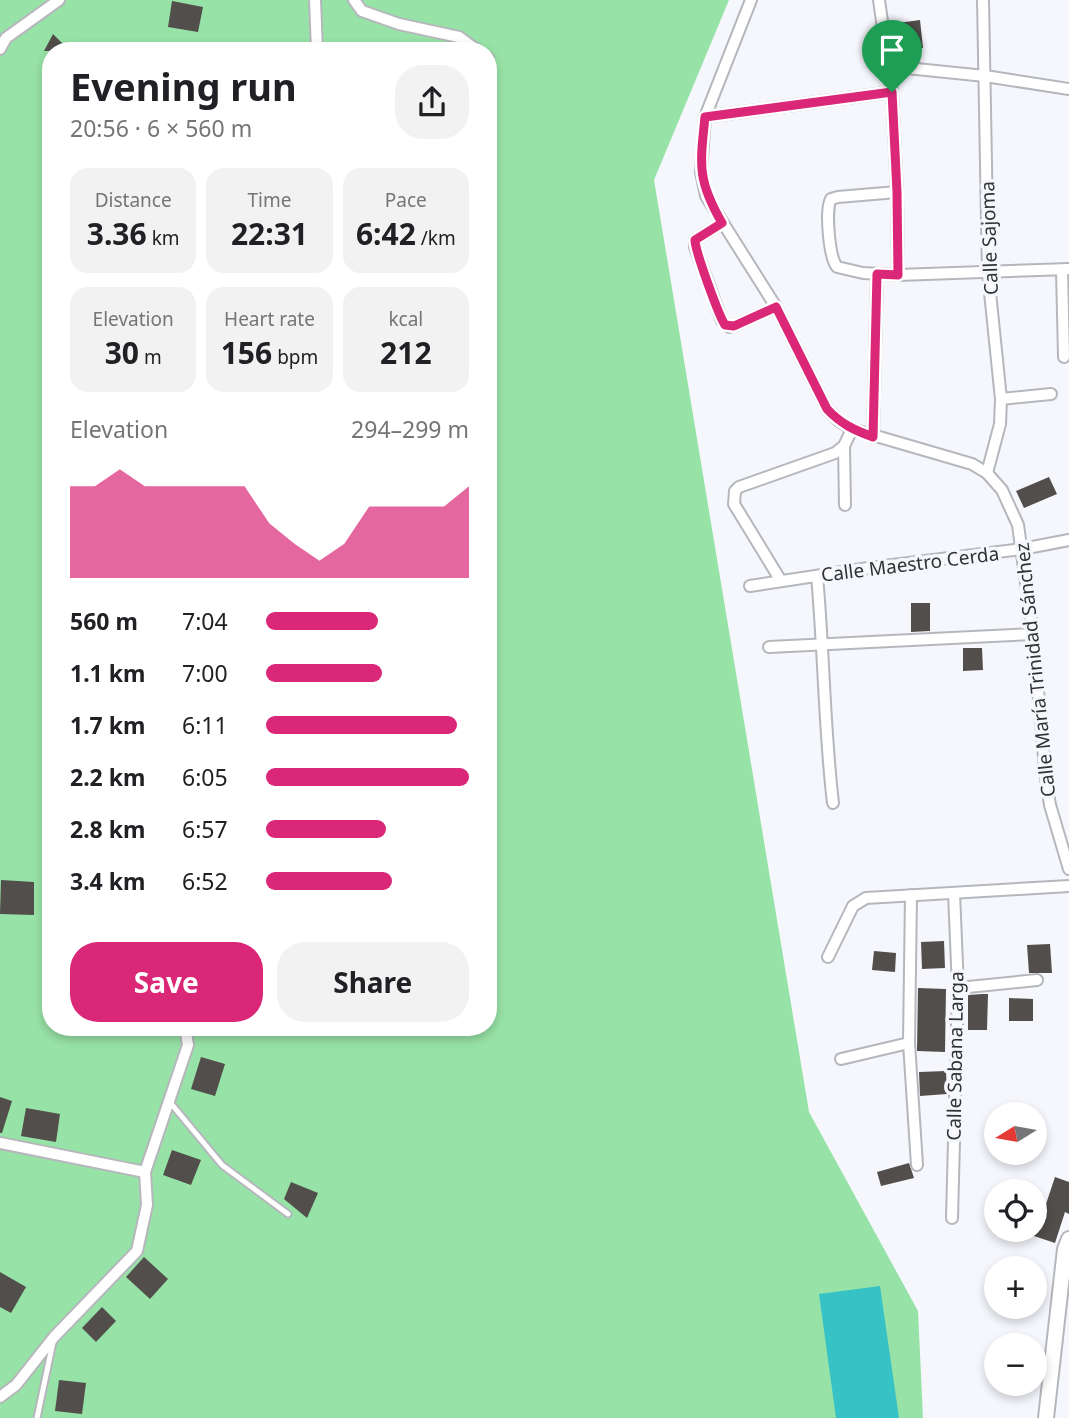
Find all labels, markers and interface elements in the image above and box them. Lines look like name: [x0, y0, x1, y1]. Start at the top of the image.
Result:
pin: [862, 20, 922, 92]
icon: arrive: [873, 31, 911, 69]
text: Evening run: [70, 60, 297, 112]
button: share: [395, 65, 469, 139]
text: 20:56 · 6 × 560 m: [70, 112, 252, 144]
street label: Calle Sajoma: [974, 181, 1004, 295]
text: Distance: [95, 187, 172, 213]
text: Time: [248, 187, 291, 213]
text: Pace: [385, 187, 427, 213]
text: 3.36: [87, 213, 147, 254]
text: 22:31: [231, 213, 308, 254]
text: 6:42: [356, 213, 416, 254]
text: km: [147, 225, 180, 251]
text: /km: [416, 225, 456, 251]
text: Elevation: [93, 306, 174, 332]
text: Heart rate: [224, 306, 315, 332]
text: kcal: [388, 306, 423, 332]
text: 30: [105, 332, 139, 373]
text: 156: [221, 332, 272, 373]
text: 212: [380, 332, 432, 373]
text: m: [139, 344, 162, 370]
text: bpm: [272, 344, 318, 370]
text: Elevation: [70, 413, 168, 445]
text: 294–299 m: [351, 413, 469, 445]
street label: Calle Maestro Cerda: [820, 540, 1000, 588]
street label: Calle María Trinidad Sánchez: [1009, 542, 1061, 798]
text: 560 m: [70, 605, 138, 637]
text: 7:04: [182, 605, 228, 637]
text: 1.1 km: [70, 657, 145, 689]
text: 7:00: [182, 657, 228, 689]
text: 1.7 km: [70, 709, 145, 741]
text: 6:11: [182, 709, 228, 741]
text: 2.2 km: [70, 761, 145, 793]
text: 6:05: [182, 761, 228, 793]
text: 2.8 km: [70, 813, 145, 845]
text: 6:57: [182, 813, 228, 845]
text: 3.4 km: [70, 865, 145, 897]
text: 6:52: [182, 865, 228, 897]
button: Save: [70, 942, 263, 1022]
button: Share: [277, 942, 469, 1022]
street label: Calle Sabana Larga: [941, 971, 969, 1141]
north arrow: [984, 1102, 1046, 1166]
map controls: [984, 1102, 1047, 1396]
button: locate: [984, 1179, 1047, 1242]
button: +: [984, 1256, 1047, 1319]
button: −: [984, 1333, 1047, 1396]

